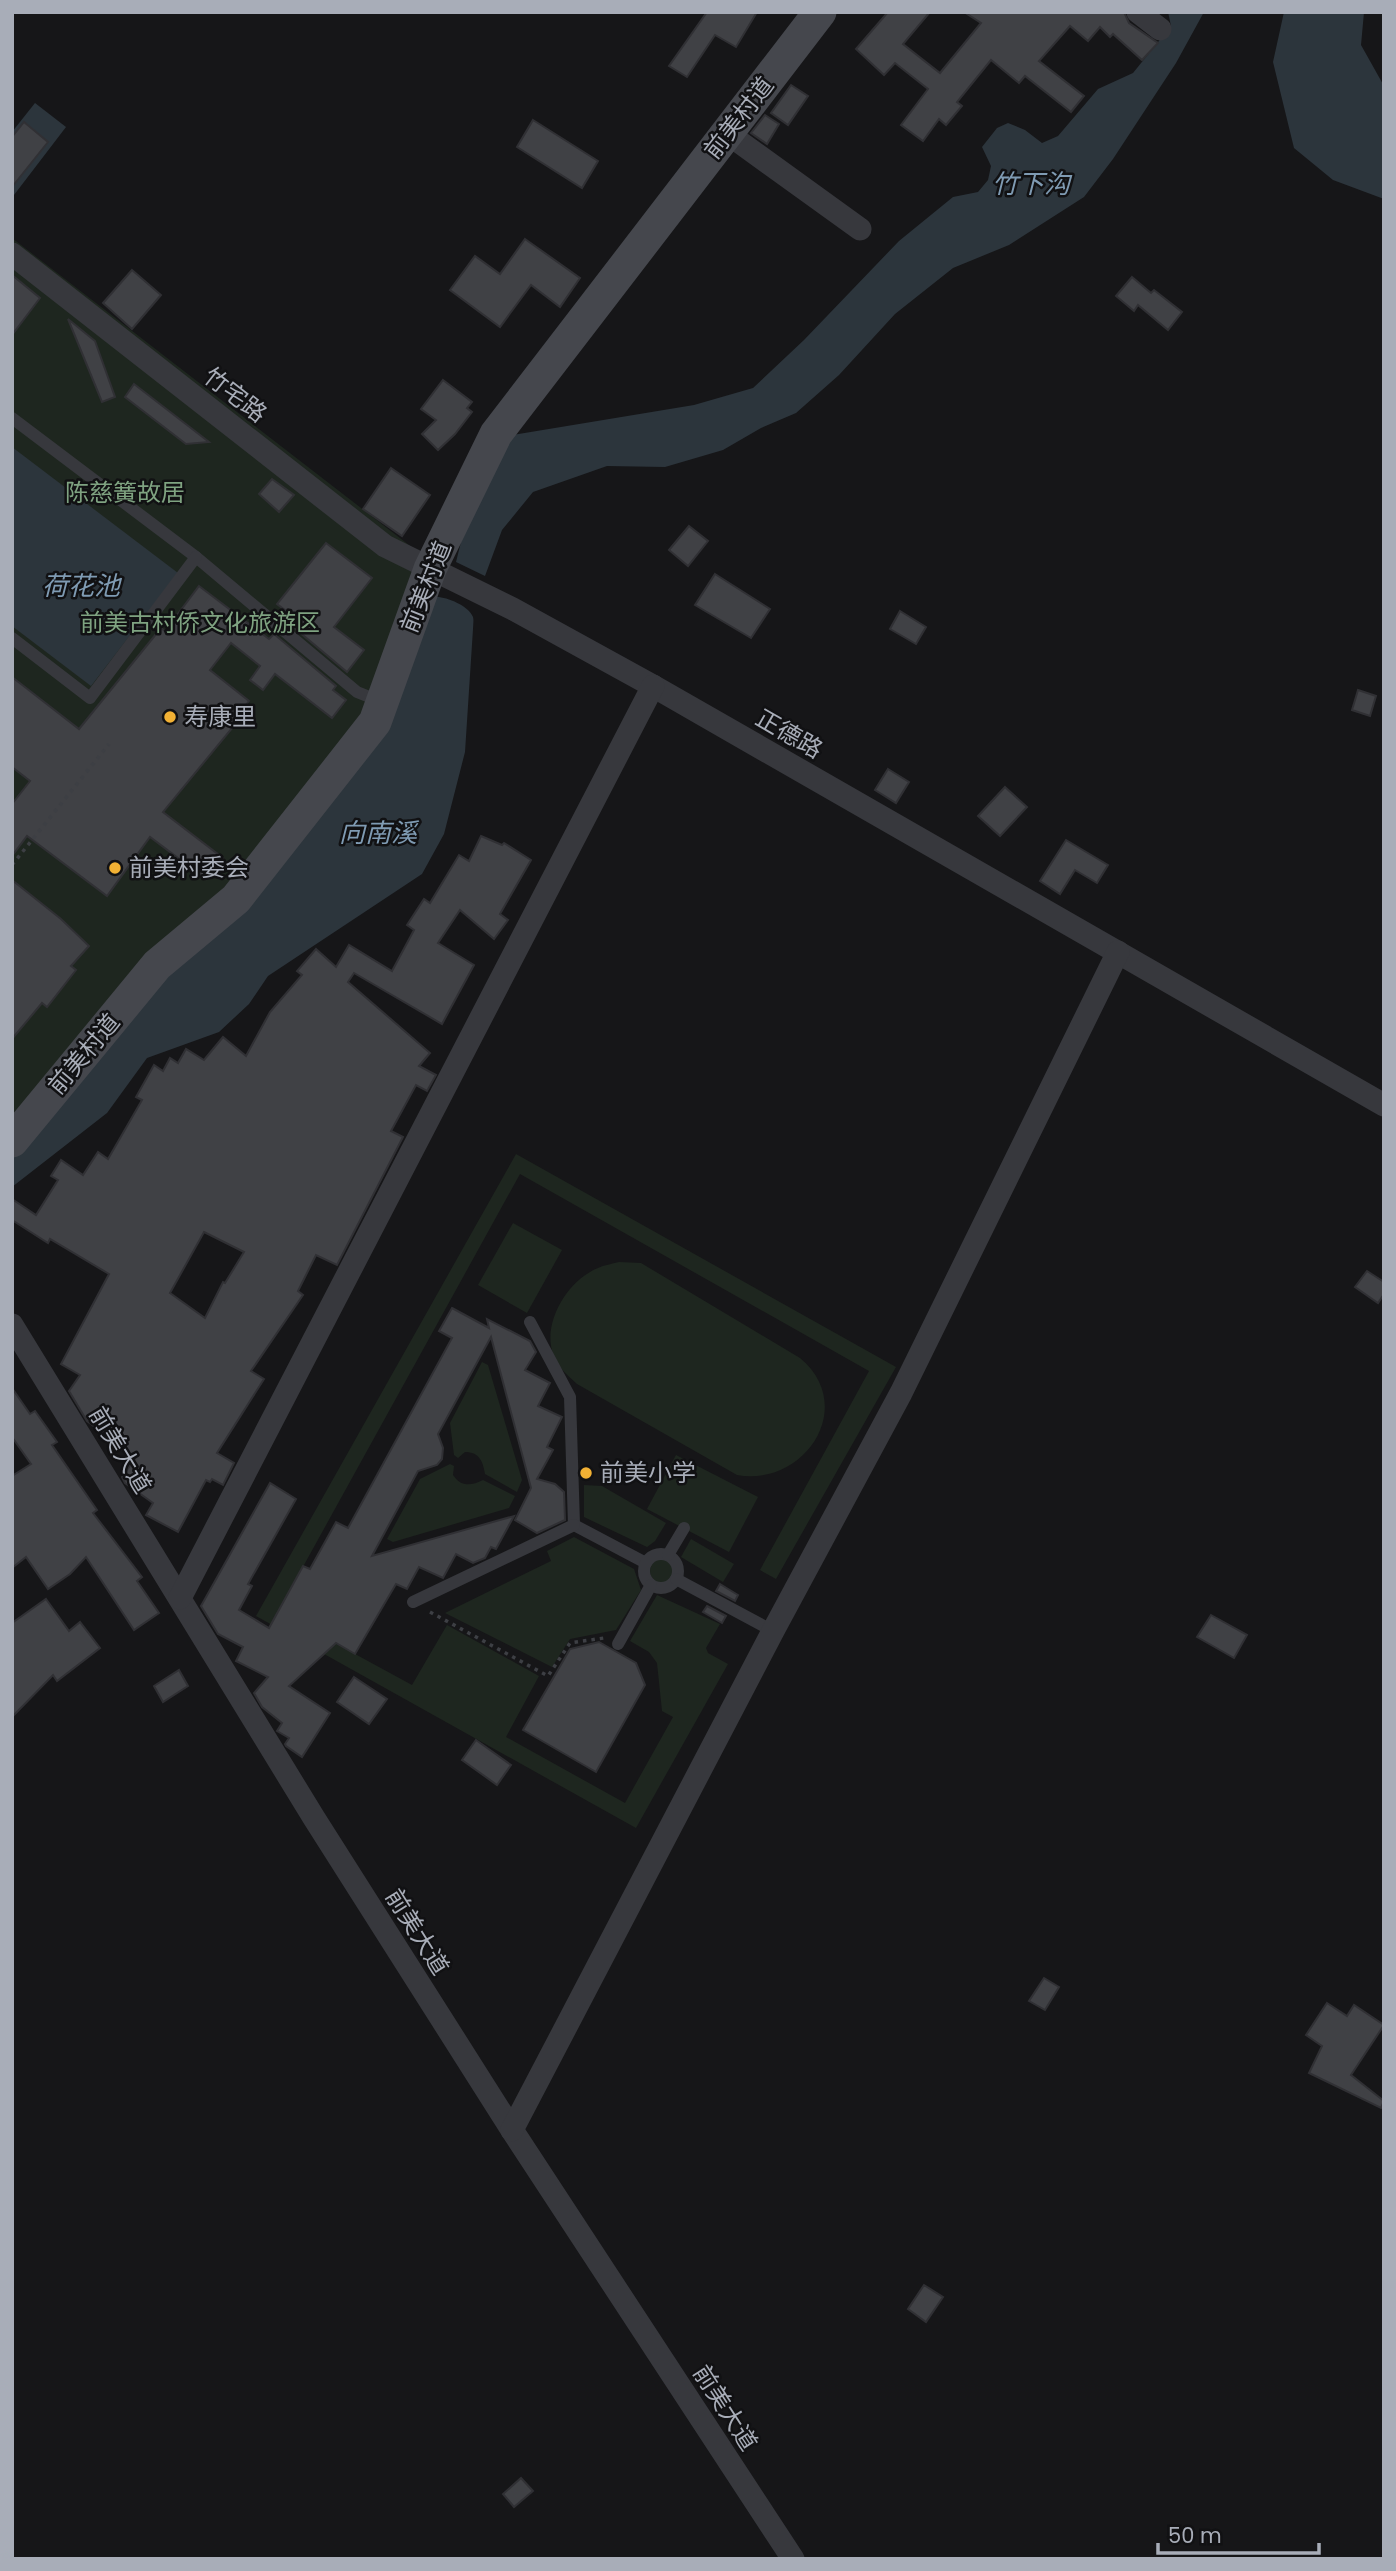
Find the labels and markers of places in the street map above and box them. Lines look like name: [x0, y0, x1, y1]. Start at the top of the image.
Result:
place label: 寿康里: [184, 700, 256, 733]
marker: 寿康里: [162, 709, 178, 725]
place label: 前美村委会: [129, 851, 249, 884]
marker: 前美村委会: [107, 860, 123, 876]
place label: 前美小学: [600, 1456, 696, 1489]
marker: 前美小学: [578, 1465, 594, 1481]

